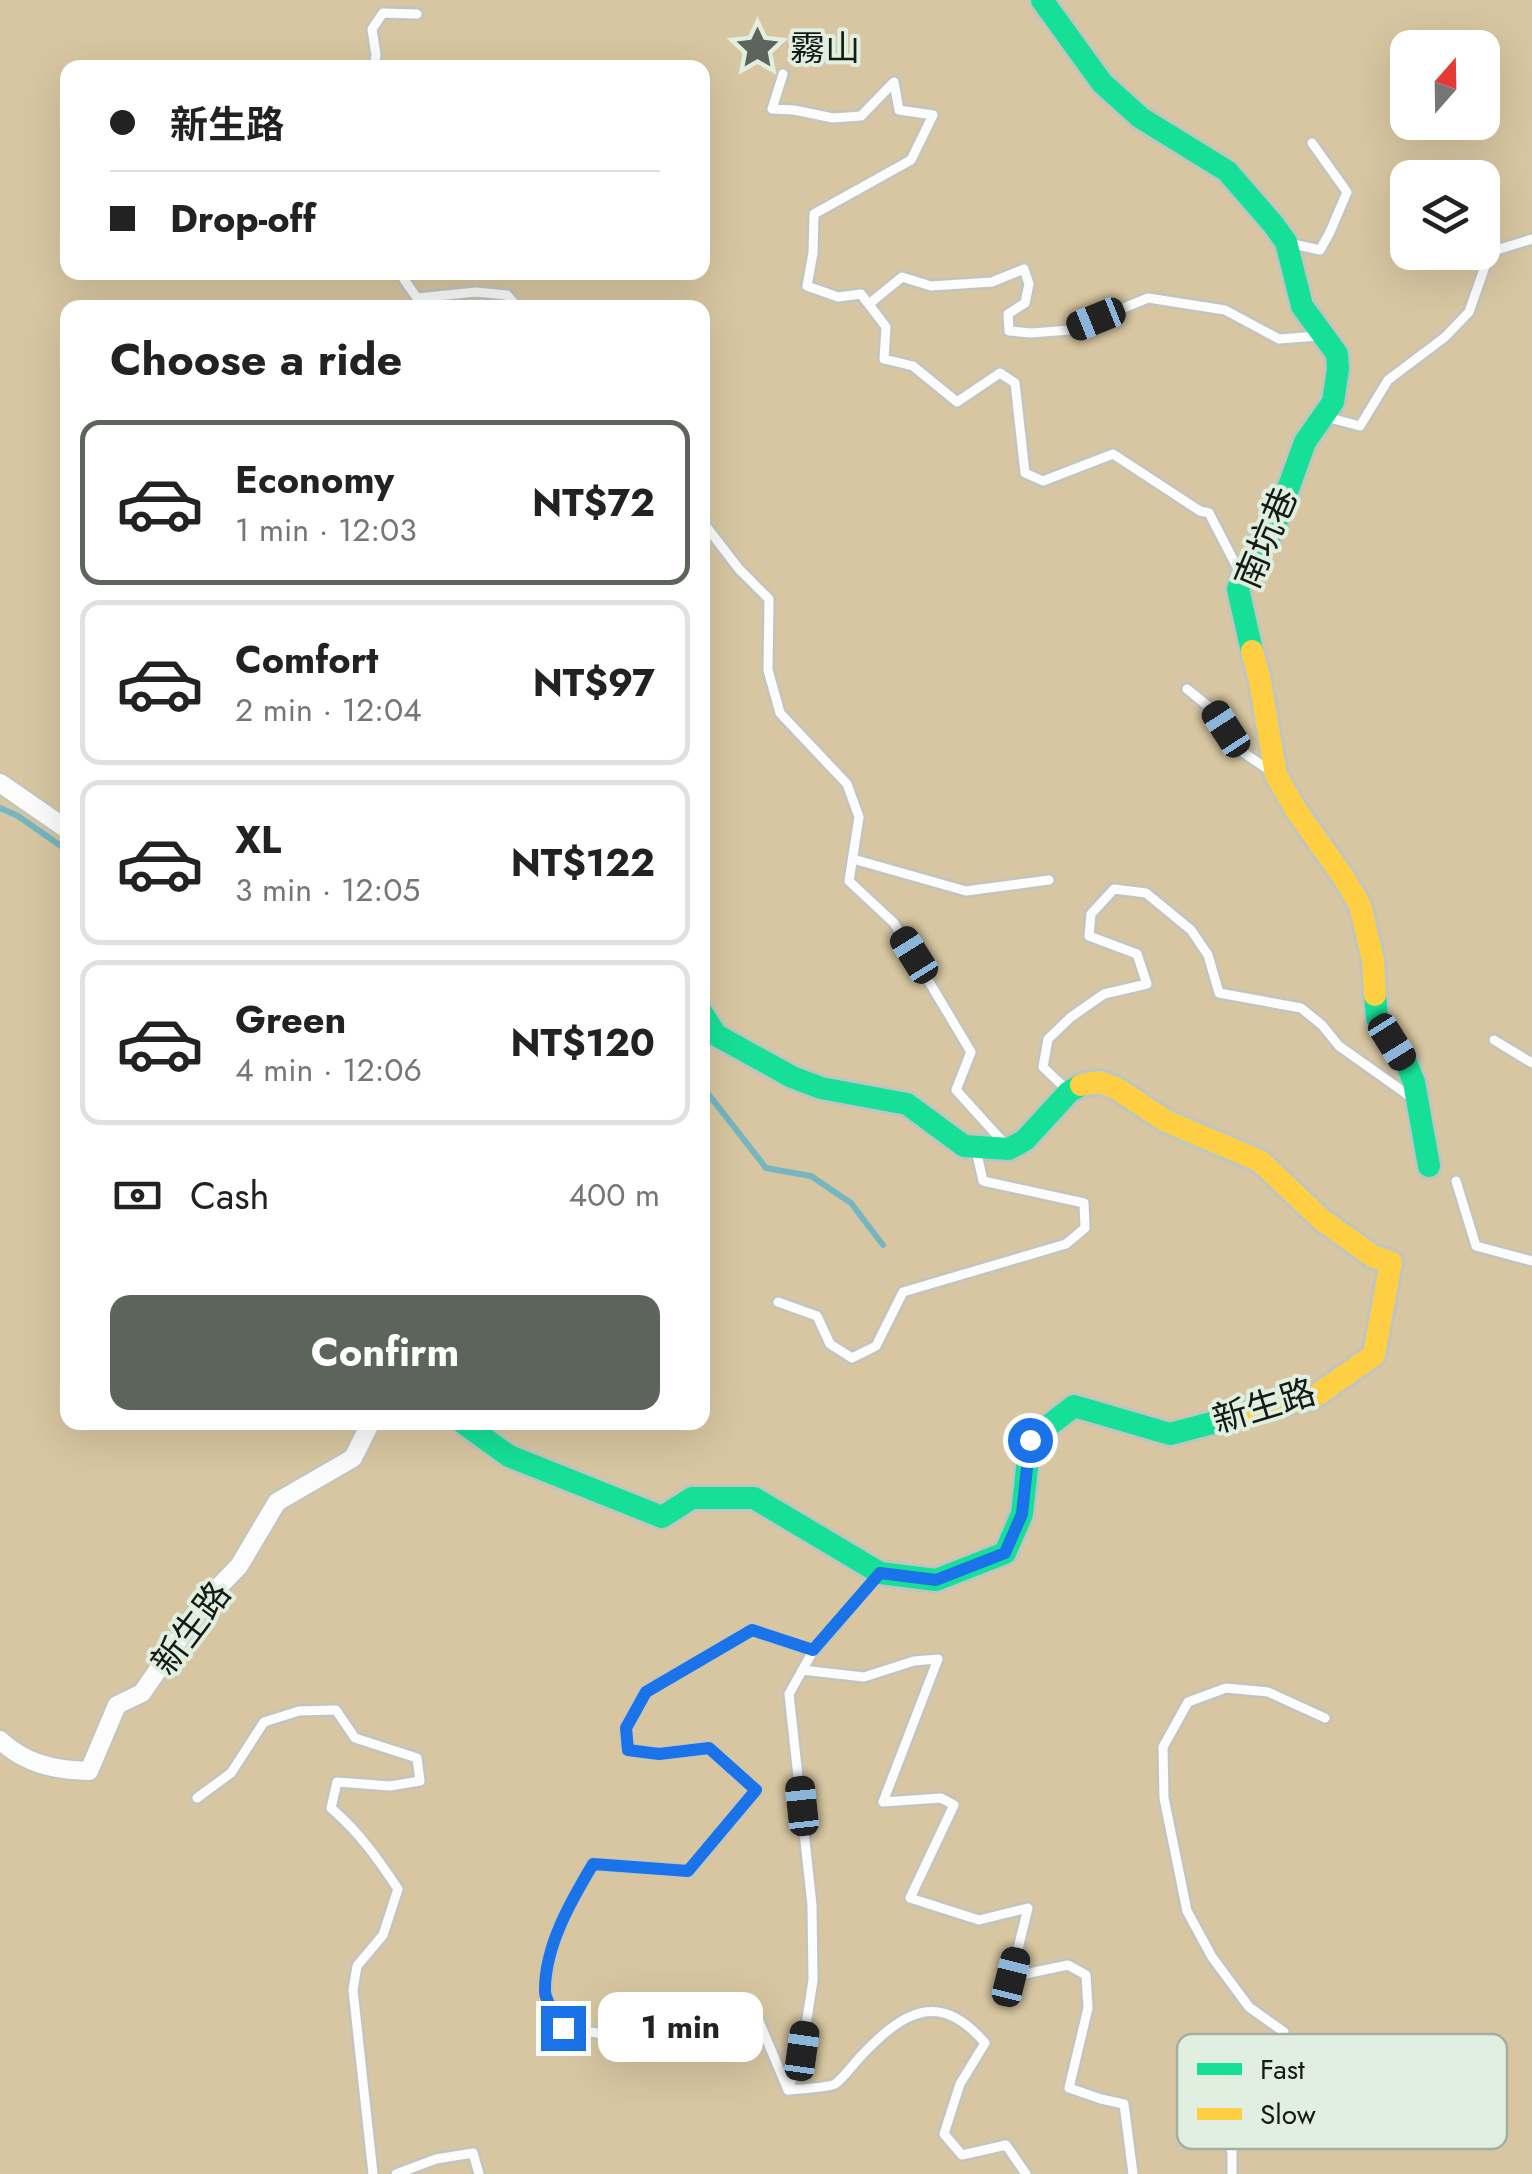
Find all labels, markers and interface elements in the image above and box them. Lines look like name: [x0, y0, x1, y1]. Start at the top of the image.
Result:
place label: 霧山: [790, 23, 860, 73]
place icon: 霧山: [733, 24, 781, 72]
north arrow: [1390, 30, 1500, 140]
map controls: [1390, 30, 1500, 270]
text: 新生路: [170, 97, 284, 152]
button: layers: [1390, 160, 1500, 270]
text: Drop-off: [170, 191, 316, 246]
car: [1063, 294, 1129, 344]
text: Choose a ride: [110, 327, 402, 392]
text: Economy: [235, 452, 394, 507]
icon: car: [115, 458, 205, 548]
text: NT$72: [532, 475, 655, 530]
street label: 南坑巷: [1222, 480, 1310, 596]
text: 1 min · 12:03: [235, 507, 417, 553]
text: Comfort: [235, 632, 378, 687]
icon: car: [115, 638, 205, 728]
text: NT$97: [533, 655, 655, 710]
text: 2 min · 12:04: [235, 687, 422, 733]
car: [1197, 696, 1255, 762]
text: XL: [235, 812, 281, 867]
icon: car: [115, 818, 205, 908]
text: NT$122: [511, 835, 655, 890]
text: 3 min · 12:05: [235, 867, 420, 913]
car: [885, 922, 943, 988]
text: Green: [235, 992, 346, 1047]
icon: car: [115, 998, 205, 1088]
car: [1363, 1009, 1421, 1075]
text: NT$120: [510, 1015, 655, 1070]
text: 4 min · 12:06: [235, 1047, 422, 1093]
icon: cash: [110, 1168, 165, 1223]
text: Cash: [190, 1168, 270, 1223]
text: 400 m: [568, 1172, 660, 1218]
button: Confirm: [110, 1295, 660, 1410]
street label: 新生路: [1206, 1367, 1322, 1445]
route start: [1008, 1418, 1053, 1463]
street label: 新生路: [139, 1571, 243, 1685]
car: [784, 1775, 820, 1837]
car: [989, 1944, 1033, 2010]
callout: 1 min: [598, 1993, 763, 2063]
text: 1 min: [641, 2004, 720, 2050]
route end: [541, 2006, 586, 2051]
car: [783, 2019, 821, 2083]
legend: [1177, 2034, 1507, 2149]
text: Fast: [1260, 2049, 1305, 2090]
text: Slow: [1260, 2094, 1316, 2135]

